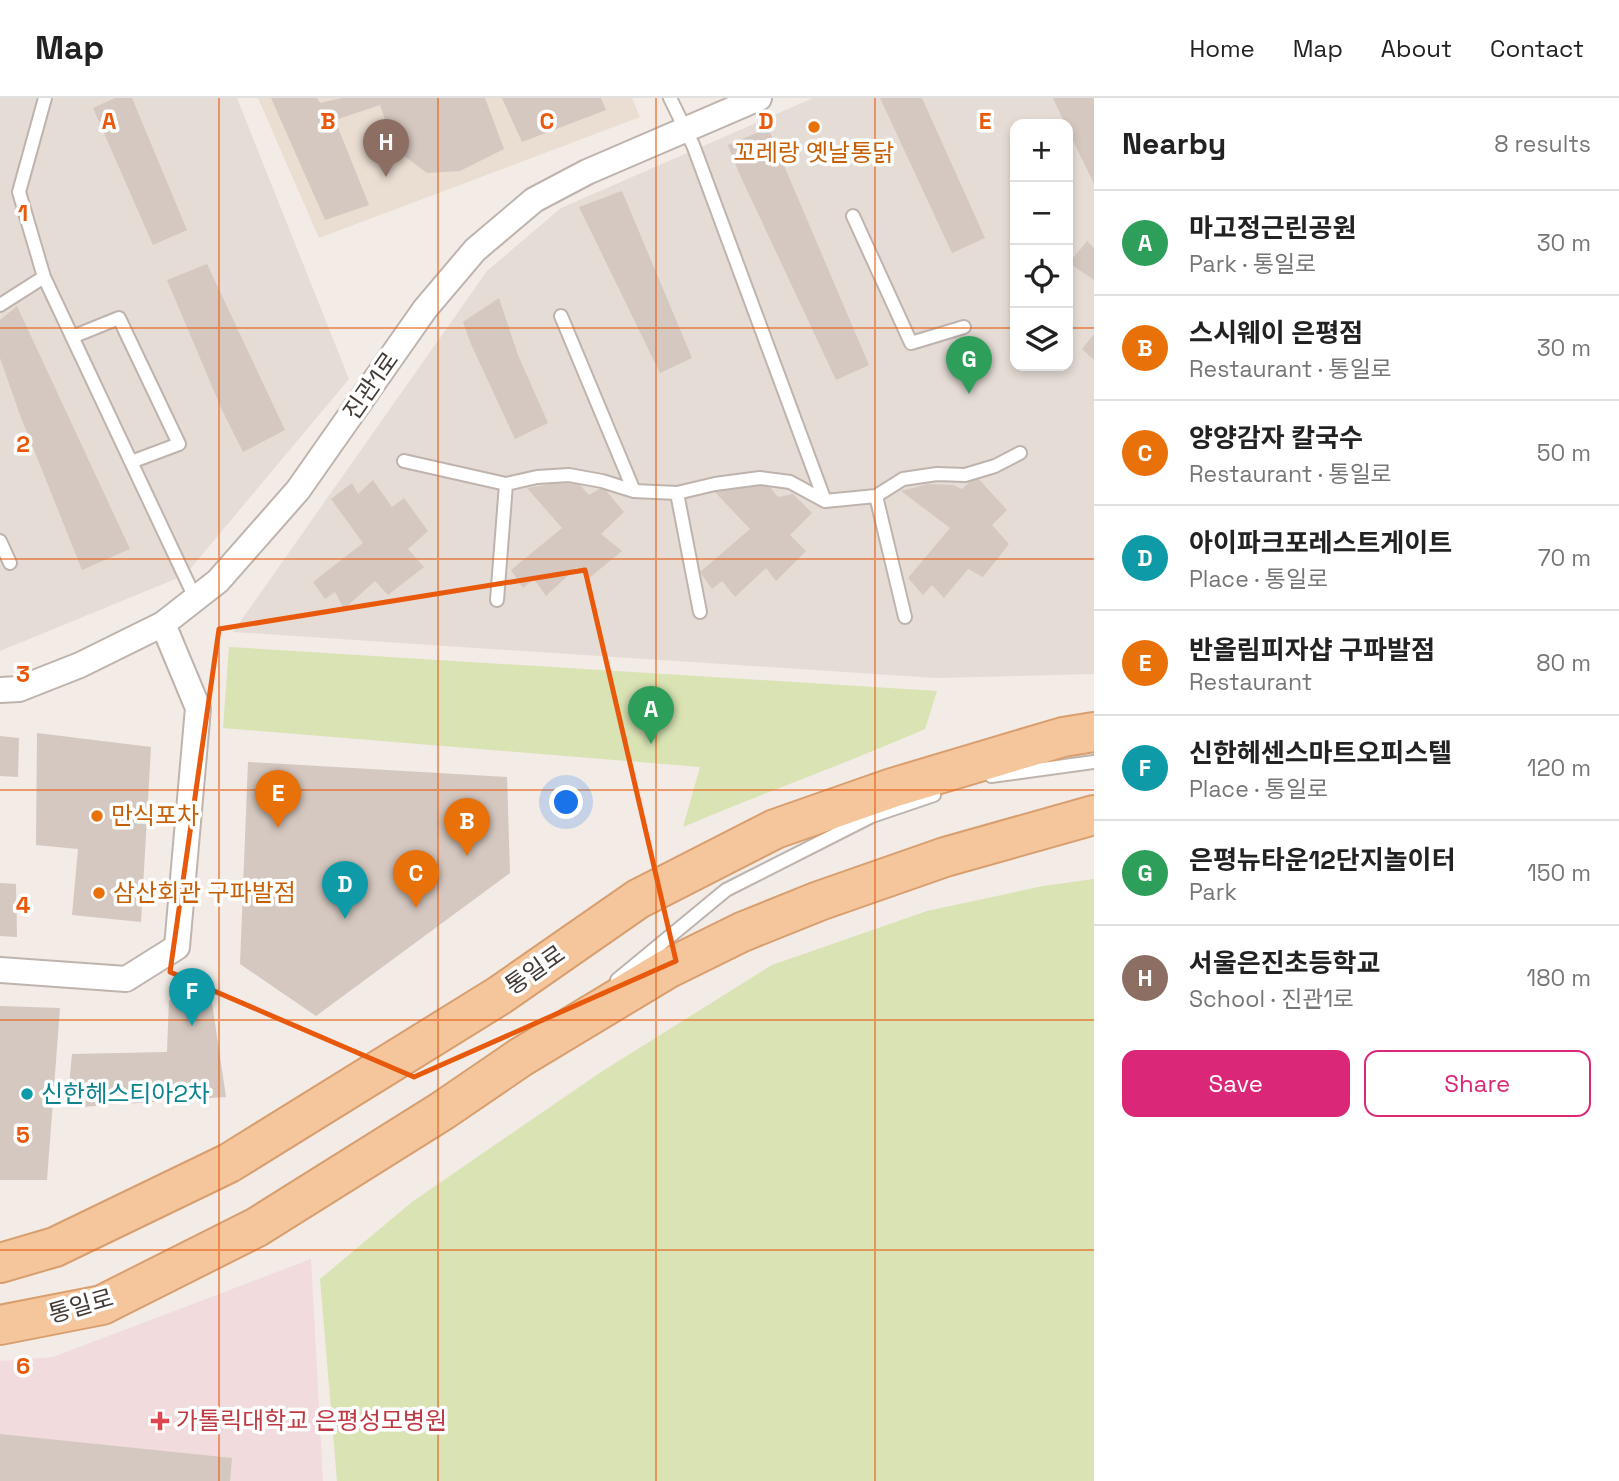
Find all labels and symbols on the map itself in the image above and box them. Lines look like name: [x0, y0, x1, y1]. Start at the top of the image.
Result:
text: A: [102, 106, 117, 136]
text: B: [320, 106, 336, 136]
text: C: [540, 106, 554, 136]
text: D: [758, 106, 774, 136]
text: E: [979, 106, 991, 136]
pin: H: [363, 119, 409, 177]
marker: 꼬레랑 옛날통닭: [806, 119, 822, 135]
place label: 꼬레랑 옛날통닭: [734, 137, 894, 168]
text: 1: [18, 198, 28, 228]
pin: G: [946, 336, 992, 394]
street label: 진관1로: [336, 346, 405, 426]
text: 2: [16, 429, 30, 459]
text: 3: [16, 659, 30, 689]
pin: A: [628, 686, 674, 744]
pin: E: [255, 770, 301, 828]
your location: [549, 785, 583, 819]
pin: B: [444, 798, 490, 856]
place label: 만식포차: [111, 800, 199, 831]
marker: 만식포차: [89, 808, 105, 824]
pin: C: [393, 850, 439, 908]
pin: D: [322, 861, 368, 919]
place label: 삼산회관 구파발점: [113, 877, 296, 908]
marker: 삼산회관 구파발점: [91, 885, 107, 901]
text: 4: [16, 890, 31, 920]
street label: 통일로: [499, 938, 571, 1001]
pin: F: [169, 968, 215, 1026]
place label: 신한헤스티아2차: [41, 1078, 210, 1109]
marker: 신한헤스티아2차: [19, 1086, 35, 1102]
text: 5: [16, 1120, 30, 1150]
street label: 통일로: [45, 1281, 117, 1330]
text: 6: [16, 1351, 30, 1381]
place label: 가톨릭대학교 은평성모병원: [176, 1405, 447, 1436]
marker: 가톨릭대학교 은평성모병원: [150, 1411, 170, 1431]

